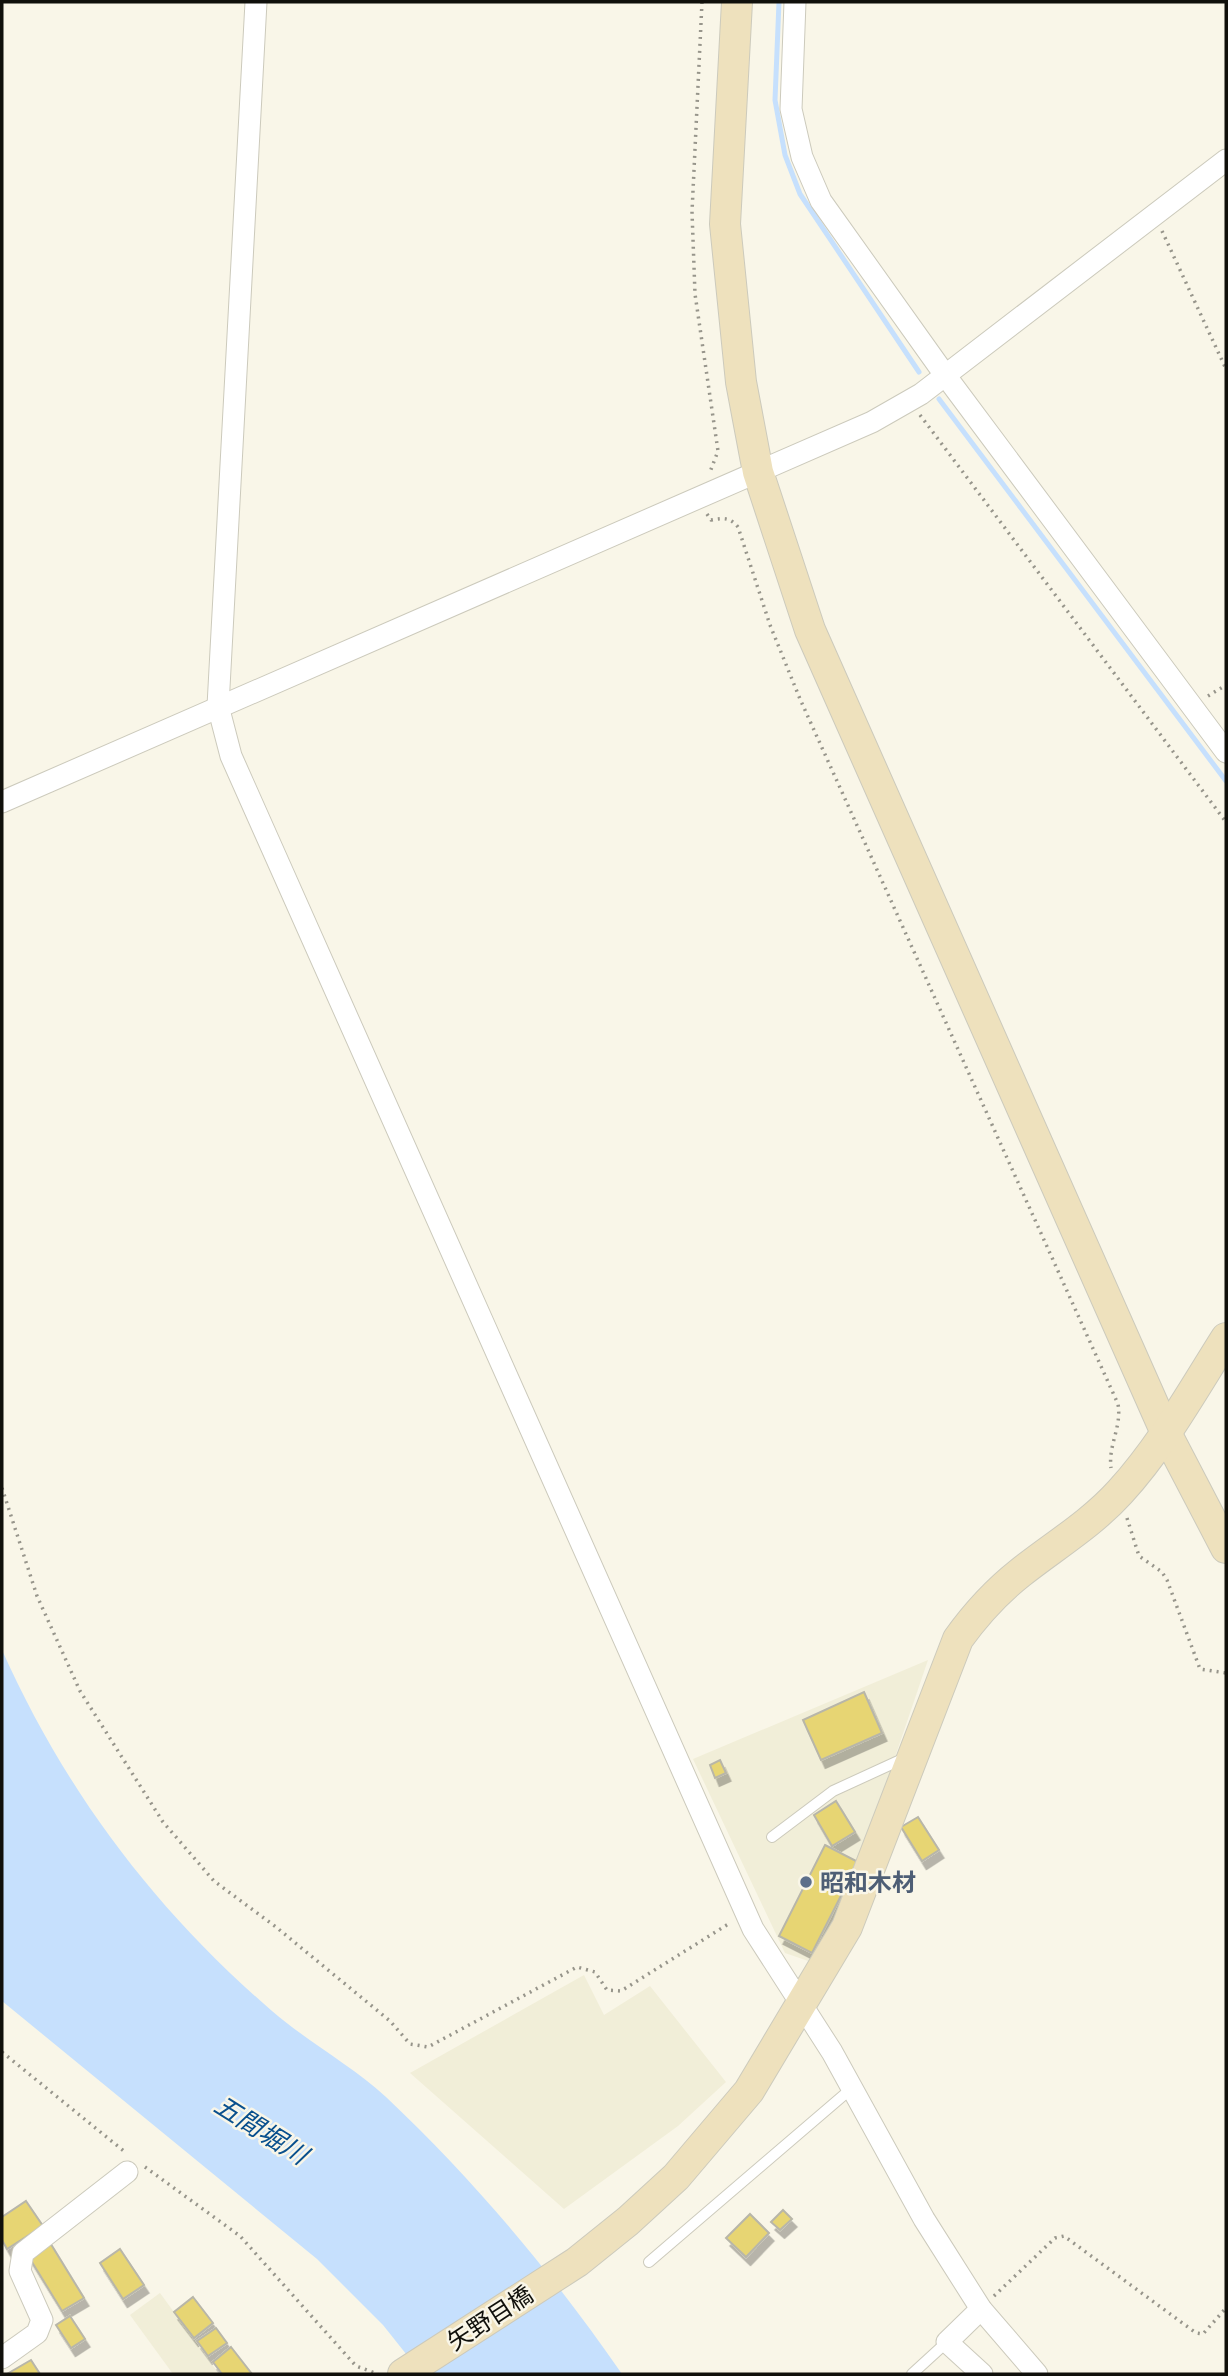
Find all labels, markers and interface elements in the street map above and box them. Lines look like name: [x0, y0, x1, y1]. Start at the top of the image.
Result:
place label: 昭和木材: [820, 1869, 916, 1896]
marker: 昭和木材: [798, 1874, 814, 1890]
water label: 五間堀川: [209, 2090, 316, 2172]
street label: 矢野目橋: [442, 2281, 538, 2355]

